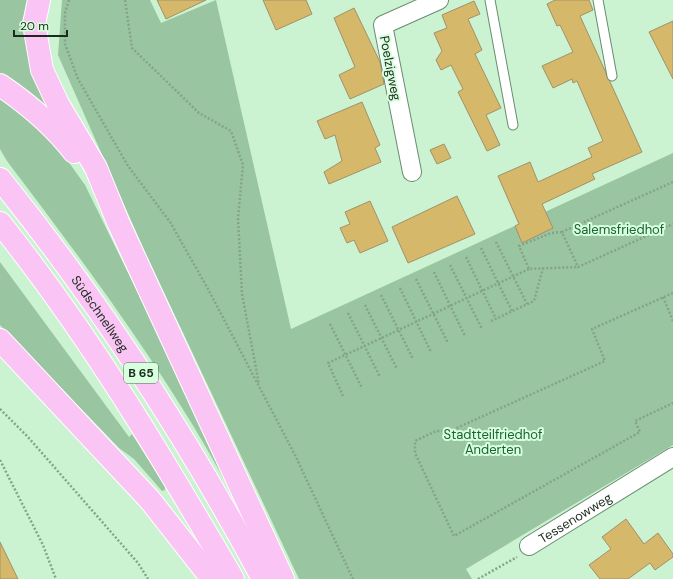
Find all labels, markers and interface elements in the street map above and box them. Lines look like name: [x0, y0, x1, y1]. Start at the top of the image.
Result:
scale bar: [14, 12, 67, 38]
text: 20 m: [20, 18, 49, 34]
street label: Poelzigweg: [376, 34, 405, 102]
park label: Salemsfriedhof: [574, 221, 665, 238]
street label: Südschnellweg: [67, 272, 133, 355]
road number: B 65: [124, 363, 158, 383]
park label: Stadtteilfriedhof Anderten: [444, 426, 543, 458]
street label: Tessenowweg: [535, 489, 615, 547]

